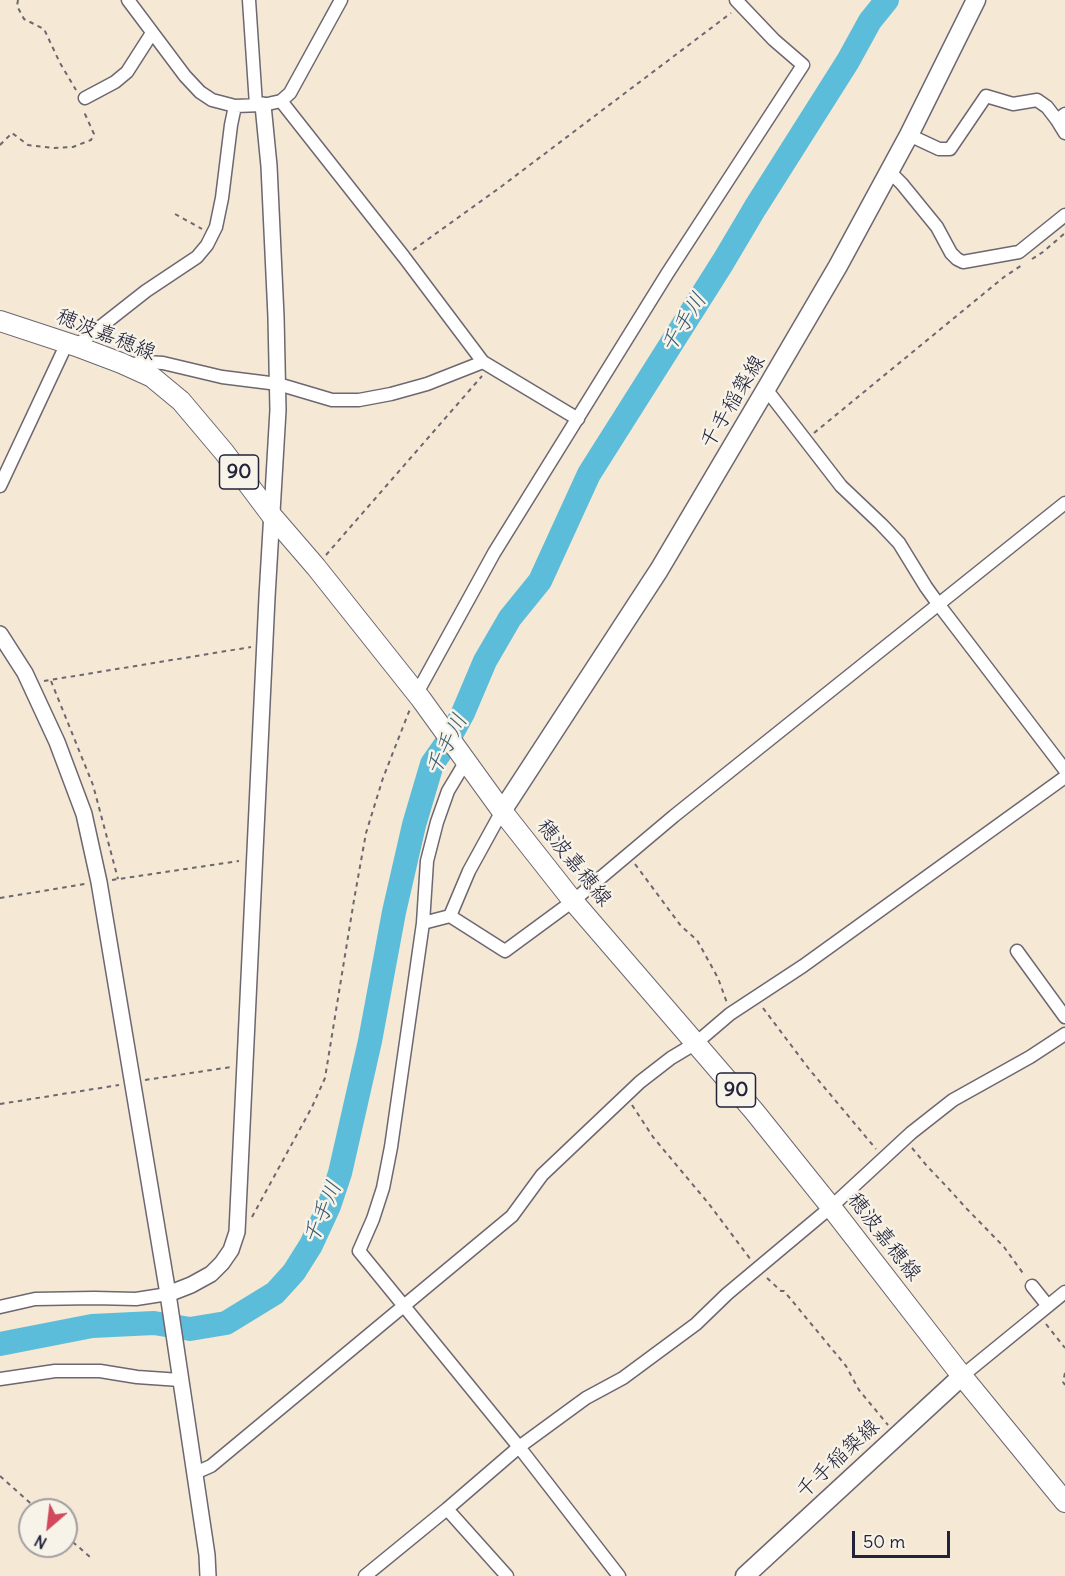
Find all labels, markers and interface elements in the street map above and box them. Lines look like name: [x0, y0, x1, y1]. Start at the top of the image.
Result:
water label: 千手川: [655, 288, 713, 358]
street label: 穂波嘉穂線: [53, 304, 159, 366]
street label: 千手稲築線: [695, 351, 771, 453]
road number: 90: [220, 455, 258, 489]
water label: 千手川: [420, 710, 474, 780]
street label: 穂波嘉穂線: [531, 814, 617, 912]
road number: 90: [716, 1073, 756, 1107]
water label: 千手川: [298, 1177, 348, 1249]
street label: 穂波嘉穂線: [842, 1188, 926, 1286]
street label: 千手稲築線: [791, 1414, 885, 1504]
north arrow: [18, 1498, 78, 1558]
scale bar: [855, 1519, 952, 1557]
text: 50 m: [863, 1530, 905, 1553]
text: N: [31, 1531, 50, 1554]

